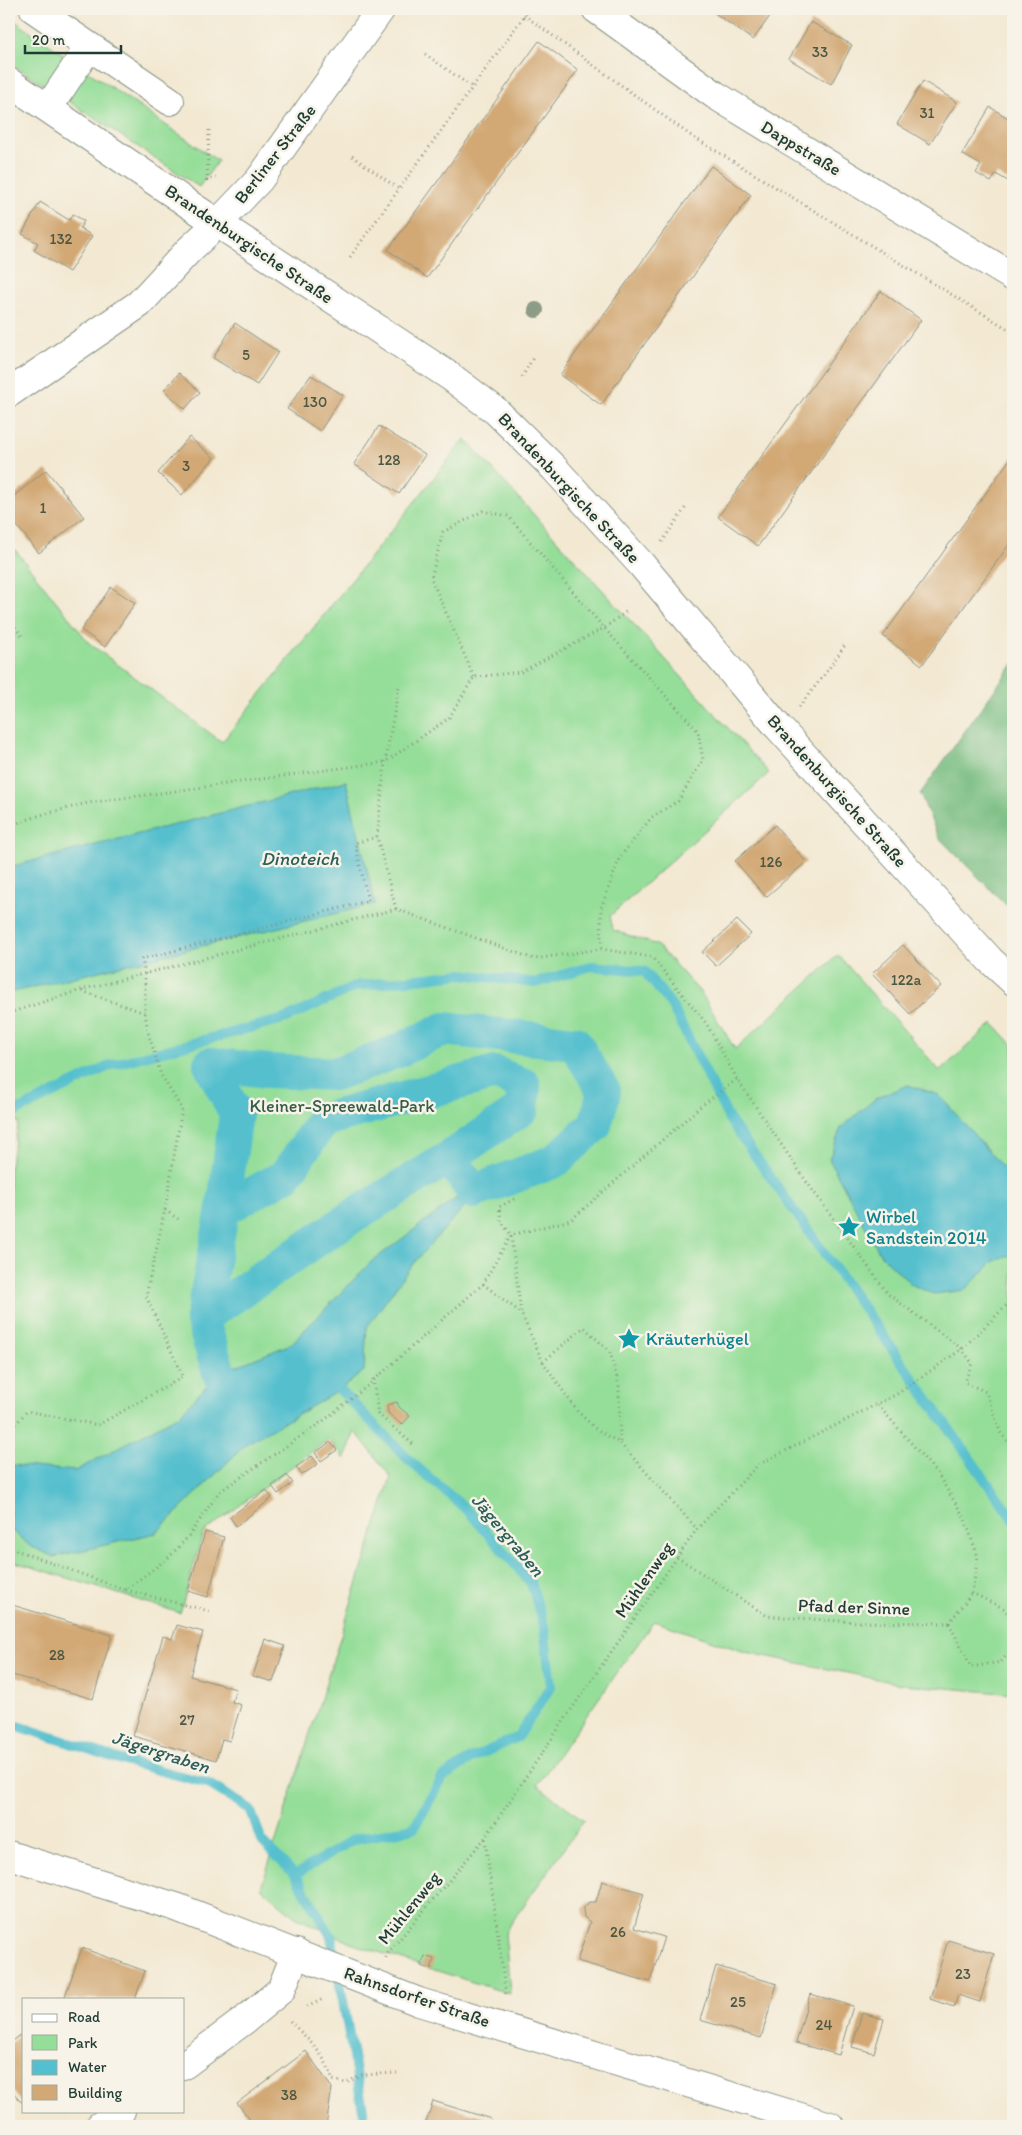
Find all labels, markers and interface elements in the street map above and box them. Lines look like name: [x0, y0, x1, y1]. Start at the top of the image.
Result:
scale bar: [25, 22, 121, 54]
text: 20 m: [32, 31, 66, 49]
house number: 33: [812, 43, 828, 61]
street label: Berliner Straße: [229, 100, 321, 208]
house number: 31: [919, 104, 935, 122]
street label: Dappstraße: [757, 115, 845, 181]
street label: Brandenburgische Straße: [161, 179, 337, 309]
house number: 132: [49, 230, 73, 248]
house number: 5: [242, 346, 250, 364]
house number: 130: [303, 393, 327, 411]
street label: Brandenburgische Straße: [493, 408, 645, 568]
house number: 128: [377, 451, 401, 469]
house number: 3: [182, 457, 190, 475]
house number: 1: [40, 499, 47, 517]
street label: Brandenburgische Straße: [762, 710, 912, 872]
water label: Dinoteich: [261, 847, 340, 870]
house number: 126: [760, 853, 782, 871]
house number: 122a: [891, 971, 921, 989]
park label: Kleiner-Spreewald-Park: [249, 1095, 435, 1117]
place label: Wirbel Sandstein 2014: [866, 1206, 987, 1249]
place icon: Wirbel Sandstein 2014: [836, 1214, 862, 1240]
place icon: Kräuterhügel: [616, 1326, 642, 1352]
place label: Kräuterhügel: [646, 1328, 749, 1350]
water label: Jägergraben: [467, 1489, 549, 1581]
street label: Mühlenweg: [610, 1537, 679, 1622]
street label: Pfad der Sinne: [797, 1594, 911, 1620]
house number: 28: [49, 1646, 65, 1664]
house number: 27: [179, 1711, 195, 1729]
water label: Jägergraben: [109, 1725, 213, 1779]
street label: Mühlenweg: [373, 1866, 446, 1949]
house number: 26: [610, 1923, 626, 1941]
street label: Rahnsdorfer Straße: [341, 1962, 493, 2032]
house number: 23: [955, 1965, 971, 1983]
house number: 25: [730, 1993, 746, 2011]
legend: [22, 1998, 185, 2112]
text: Road: [68, 2008, 101, 2026]
house number: 24: [816, 2016, 832, 2034]
text: Park: [68, 2034, 98, 2052]
text: Water: [68, 2058, 107, 2076]
text: Building: [68, 2084, 122, 2102]
house number: 38: [281, 2086, 297, 2104]

